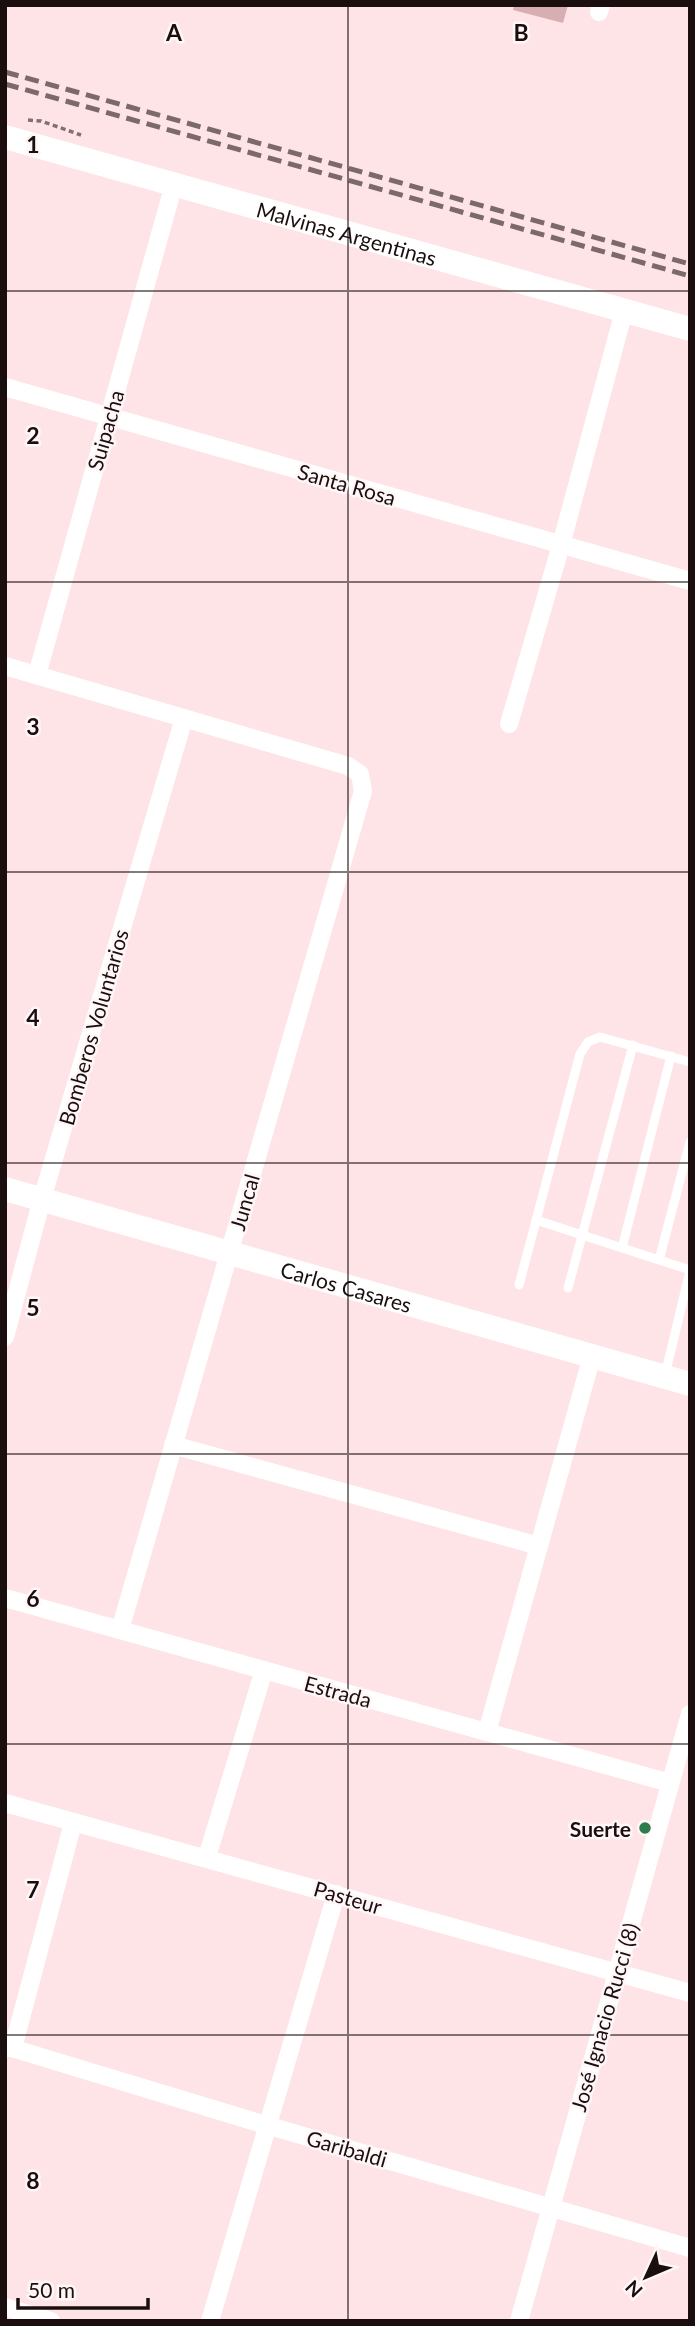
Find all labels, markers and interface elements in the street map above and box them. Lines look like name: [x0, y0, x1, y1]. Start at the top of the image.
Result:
text: A: [165, 18, 183, 46]
text: B: [513, 18, 529, 46]
text: 1: [26, 130, 40, 158]
street label: Malvinas Argentinas: [254, 196, 440, 270]
street label: Suipacha: [82, 387, 128, 473]
text: 2: [26, 421, 40, 449]
street label: Santa Rosa: [295, 458, 399, 510]
text: 3: [26, 712, 40, 740]
street label: Bomberos Voluntarios: [53, 926, 133, 1128]
text: 4: [26, 1003, 40, 1031]
street label: Juncal: [224, 1171, 264, 1233]
street label: Carlos Casares: [278, 1256, 415, 1317]
text: 5: [26, 1293, 40, 1321]
text: 6: [26, 1584, 40, 1612]
street label: Estrada: [302, 1670, 374, 1712]
place label: Suerte: [570, 1816, 631, 1841]
marker: Suerte: [637, 1820, 653, 1836]
text: 7: [26, 1875, 40, 1903]
street label: Pasteur: [311, 1875, 385, 1919]
street label: José Ignacio Rucci (8): [565, 1920, 643, 2114]
street label: Garibaldi: [304, 2125, 390, 2171]
text: 8: [26, 2166, 40, 2194]
north arrow: [611, 2242, 681, 2312]
scale bar: [18, 2266, 147, 2310]
text: N: [620, 2276, 647, 2302]
text: 50 m: [28, 2277, 75, 2302]

